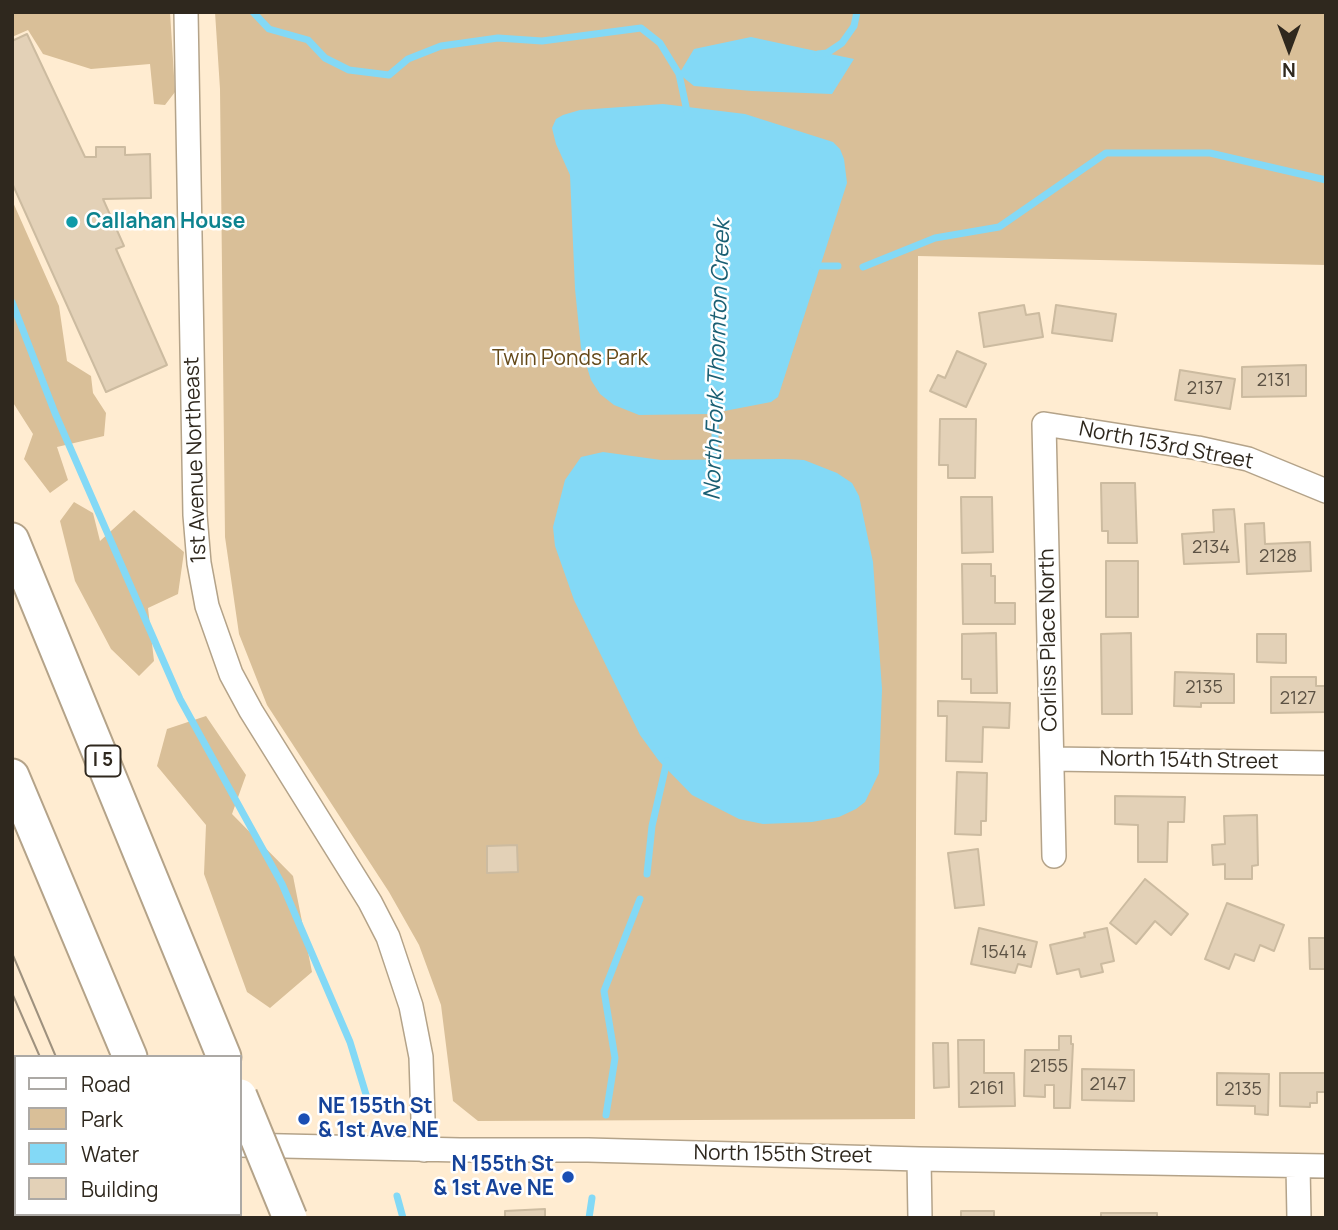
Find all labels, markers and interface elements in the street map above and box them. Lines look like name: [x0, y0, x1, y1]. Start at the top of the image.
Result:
north arrow: [1254, 14, 1324, 84]
text: N: [1282, 57, 1296, 83]
place label: Callahan House: [86, 209, 245, 235]
marker: Callahan House: [64, 214, 80, 230]
water label: North Fork Thornton Creek: [699, 219, 737, 501]
park label: Twin Ponds Park: [492, 346, 648, 372]
street label: 1st Avenue Northeast: [180, 356, 212, 564]
house number: 2131: [1257, 370, 1291, 392]
house number: 2137: [1187, 378, 1223, 400]
street label: North 153rd Street: [1077, 417, 1255, 475]
house number: 2134: [1192, 537, 1230, 559]
house number: 2128: [1259, 546, 1297, 568]
street label: Corliss Place North: [1035, 548, 1063, 732]
house number: 2135: [1185, 677, 1223, 699]
house number: 2127: [1280, 688, 1316, 710]
road number: I 5: [86, 746, 120, 776]
street label: North 154th Street: [1099, 747, 1279, 775]
house number: 15414: [981, 942, 1027, 964]
legend: [14, 1055, 242, 1216]
house number: 2155: [1030, 1056, 1068, 1078]
text: Road: [81, 1070, 131, 1098]
house number: 2147: [1090, 1074, 1126, 1096]
house number: 2161: [969, 1078, 1005, 1100]
house number: 2135: [1224, 1079, 1262, 1101]
place label: NE 155th St & 1st Ave NE: [318, 1094, 439, 1144]
text: Park: [81, 1105, 123, 1133]
marker: NE 155th St & 1st Ave NE: [296, 1111, 312, 1127]
text: Water: [81, 1140, 139, 1168]
street label: North 155th Street: [693, 1141, 873, 1169]
place label: N 155th St & 1st Ave NE: [433, 1152, 554, 1202]
marker: N 155th St & 1st Ave NE: [560, 1169, 576, 1185]
text: Building: [81, 1175, 158, 1203]

